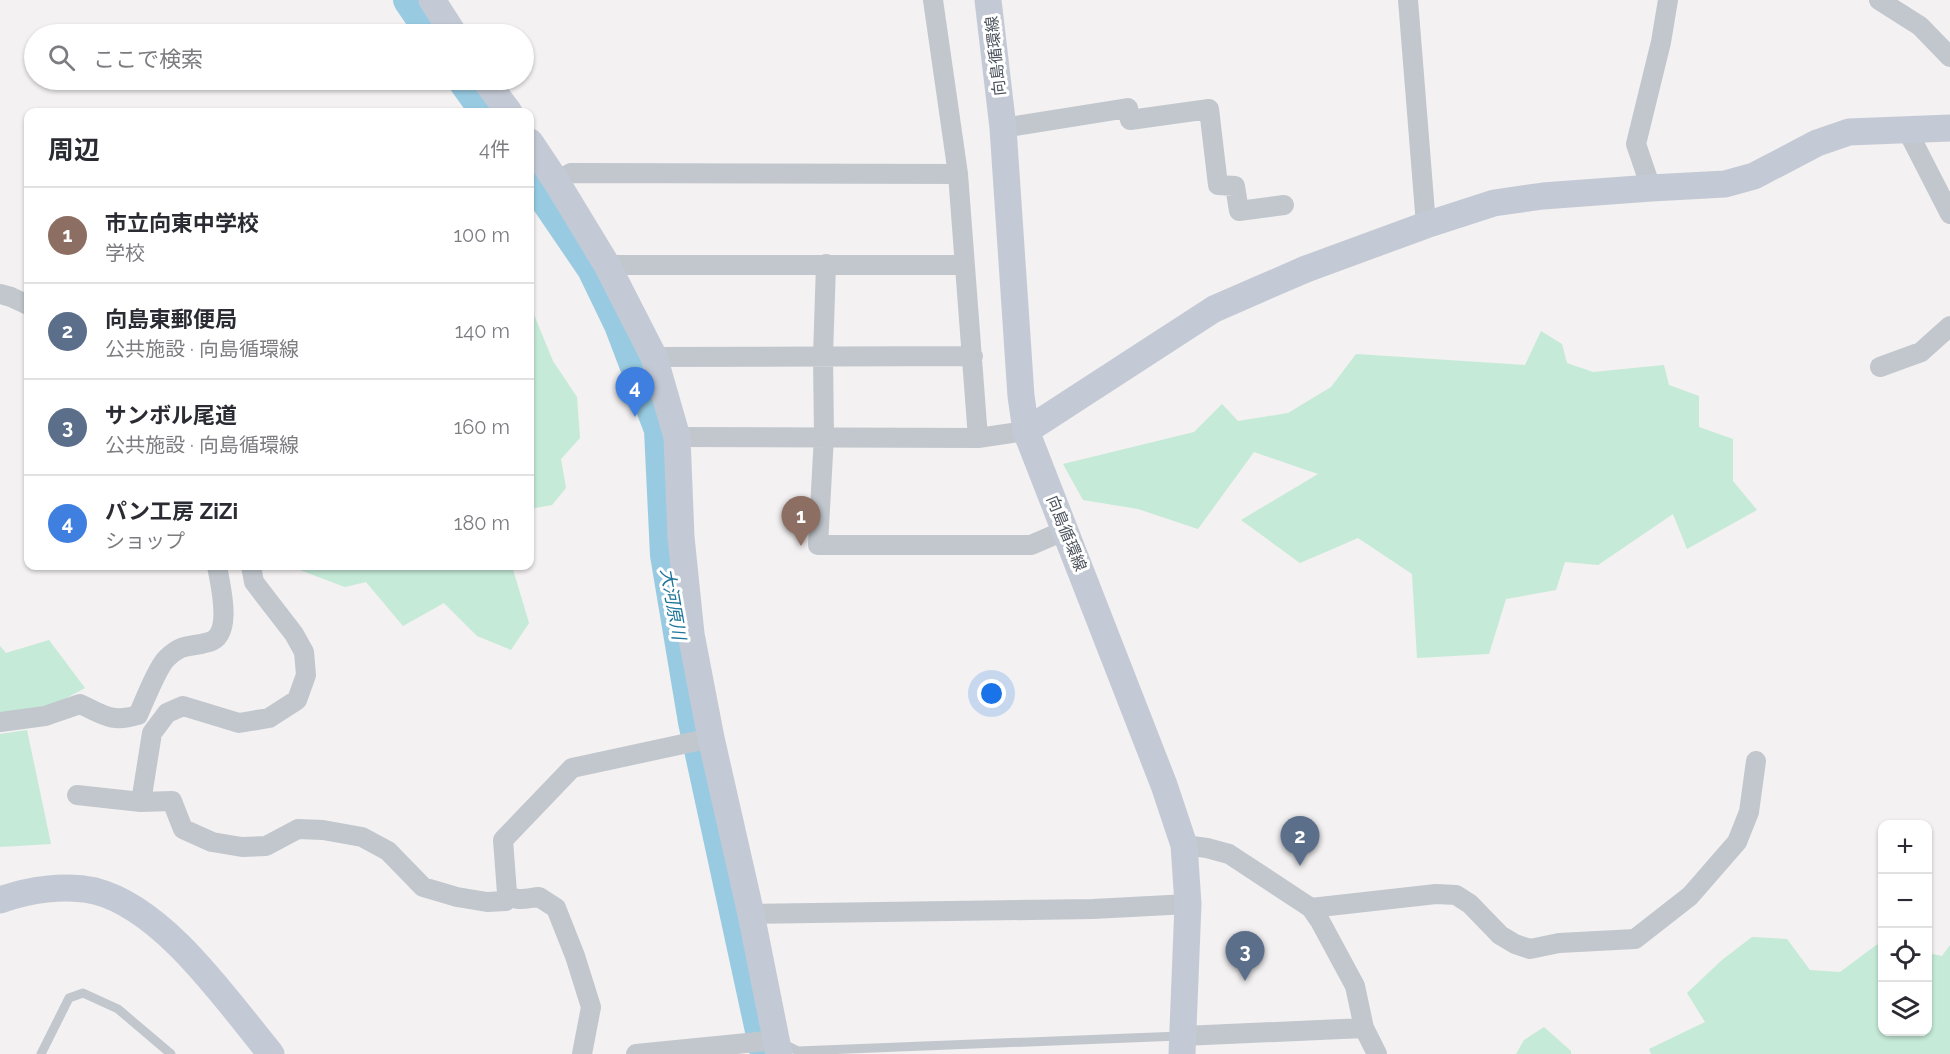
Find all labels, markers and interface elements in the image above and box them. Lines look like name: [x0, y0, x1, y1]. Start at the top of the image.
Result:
street label: 向島循環線: [982, 15, 1009, 97]
search box: [24, 24, 534, 90]
icon: search: [45, 41, 78, 74]
text: ここで検索: [93, 46, 203, 72]
text: 周辺: [48, 135, 100, 165]
text: 4件: [479, 137, 510, 161]
text: 市立向東中学校: [105, 210, 259, 236]
text: 1: [63, 223, 72, 247]
text: 100 m: [453, 223, 510, 247]
text: 学校: [105, 241, 145, 265]
text: 向島東郵便局: [105, 306, 237, 332]
text: 2: [62, 319, 73, 343]
text: 140 m: [455, 319, 510, 343]
text: 公共施設 · 向島循環線: [105, 337, 299, 361]
pin: 4: [616, 368, 654, 417]
text: サンボル尾道: [105, 402, 237, 428]
text: 3: [62, 415, 73, 439]
text: 160 m: [454, 415, 510, 439]
text: 公共施設 · 向島循環線: [105, 433, 299, 457]
street label: 向島循環線: [1043, 493, 1090, 574]
pin: 1: [782, 496, 820, 546]
text: パン工房 ZiZi: [105, 498, 238, 524]
text: 4: [62, 511, 73, 535]
text: 180 m: [454, 511, 510, 535]
text: ショップ: [105, 529, 185, 553]
water label: 大河原川: [657, 567, 690, 643]
your location: [977, 679, 1006, 708]
pin: 2: [1280, 816, 1320, 866]
map controls: [1878, 820, 1932, 1036]
button: +: [1878, 820, 1932, 874]
button: −: [1878, 874, 1932, 928]
button: locate: [1878, 928, 1932, 982]
pin: 3: [1226, 932, 1264, 981]
button: layers: [1878, 982, 1932, 1036]

